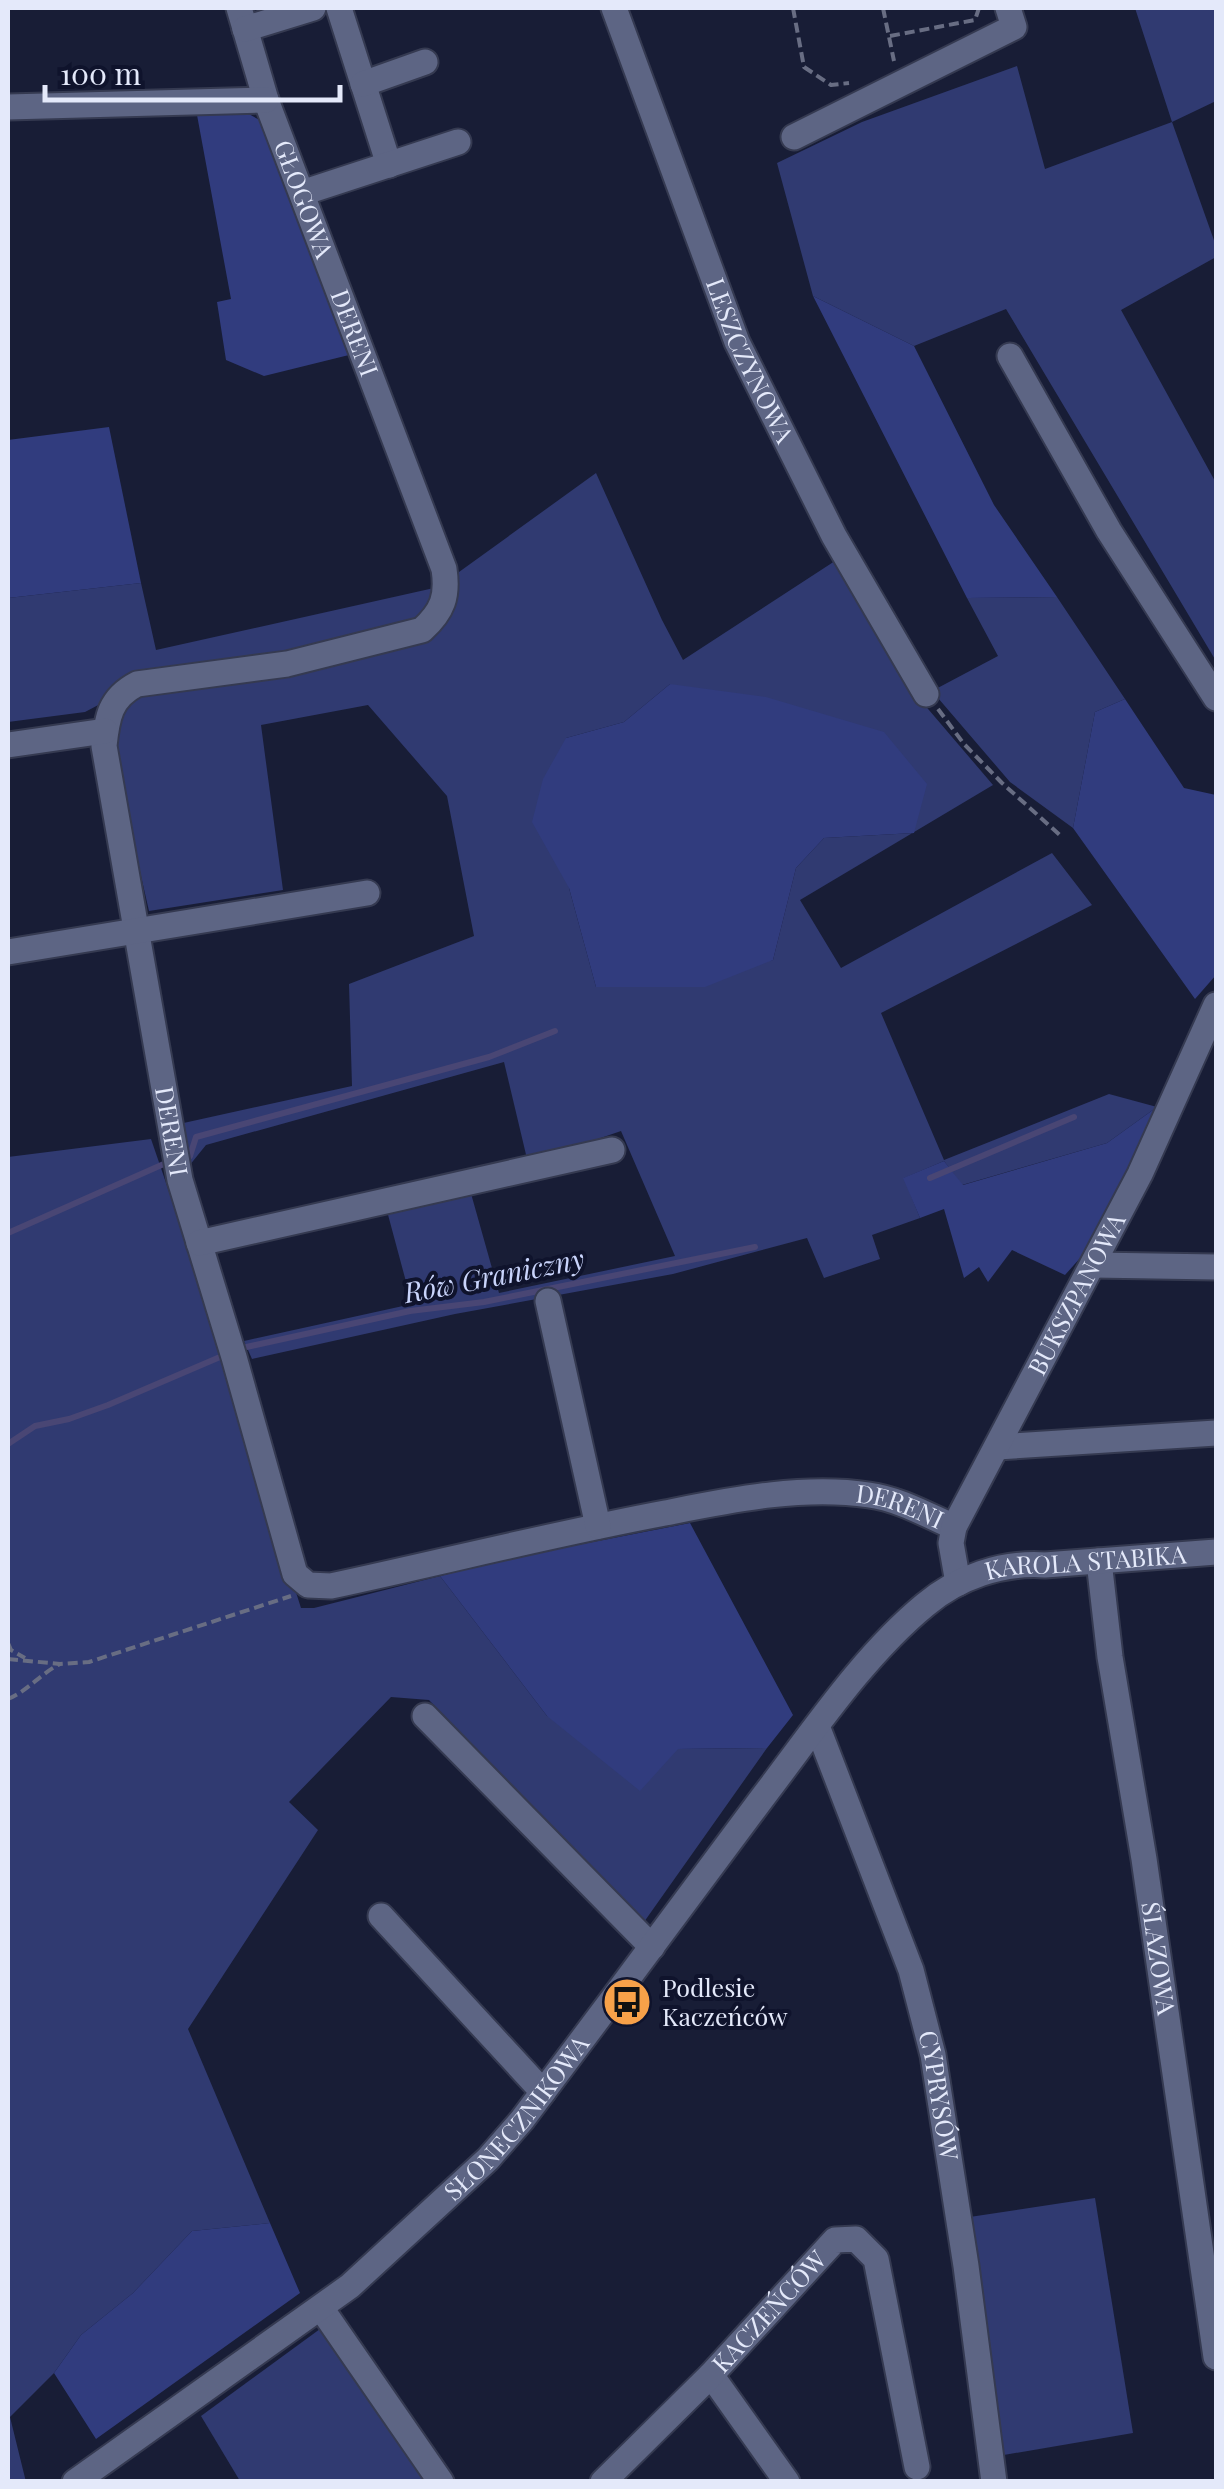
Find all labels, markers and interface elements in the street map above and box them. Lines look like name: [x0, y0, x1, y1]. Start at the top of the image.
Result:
scale bar: [45, 40, 340, 102]
text: 100 m: [60, 53, 142, 93]
street label: GŁOGOWA: [268, 135, 343, 263]
street label: LESZCZYNOWA: [700, 273, 803, 448]
street label: DERENI: [324, 284, 387, 381]
street label: DERENI: [149, 1084, 197, 1179]
street label: BUKSZPANOWA: [1019, 1207, 1132, 1380]
water label: Rów Graniczny: [399, 1239, 587, 1310]
street label: DERENI: [854, 1475, 950, 1535]
street label: KAROLA STABIKA: [981, 1536, 1188, 1586]
street label: ŚLAZOWA: [1135, 1899, 1184, 2017]
place label: Podlesie Kaczeńców: [662, 1970, 788, 2032]
bus stop icon: Podlesie Kaczeńców: [601, 1976, 653, 2028]
street label: CYPRYSÓW: [912, 2027, 967, 2163]
street label: SŁONECZNIKOWA: [436, 2028, 595, 2207]
street label: KACZEŃCÓW: [704, 2242, 833, 2379]

